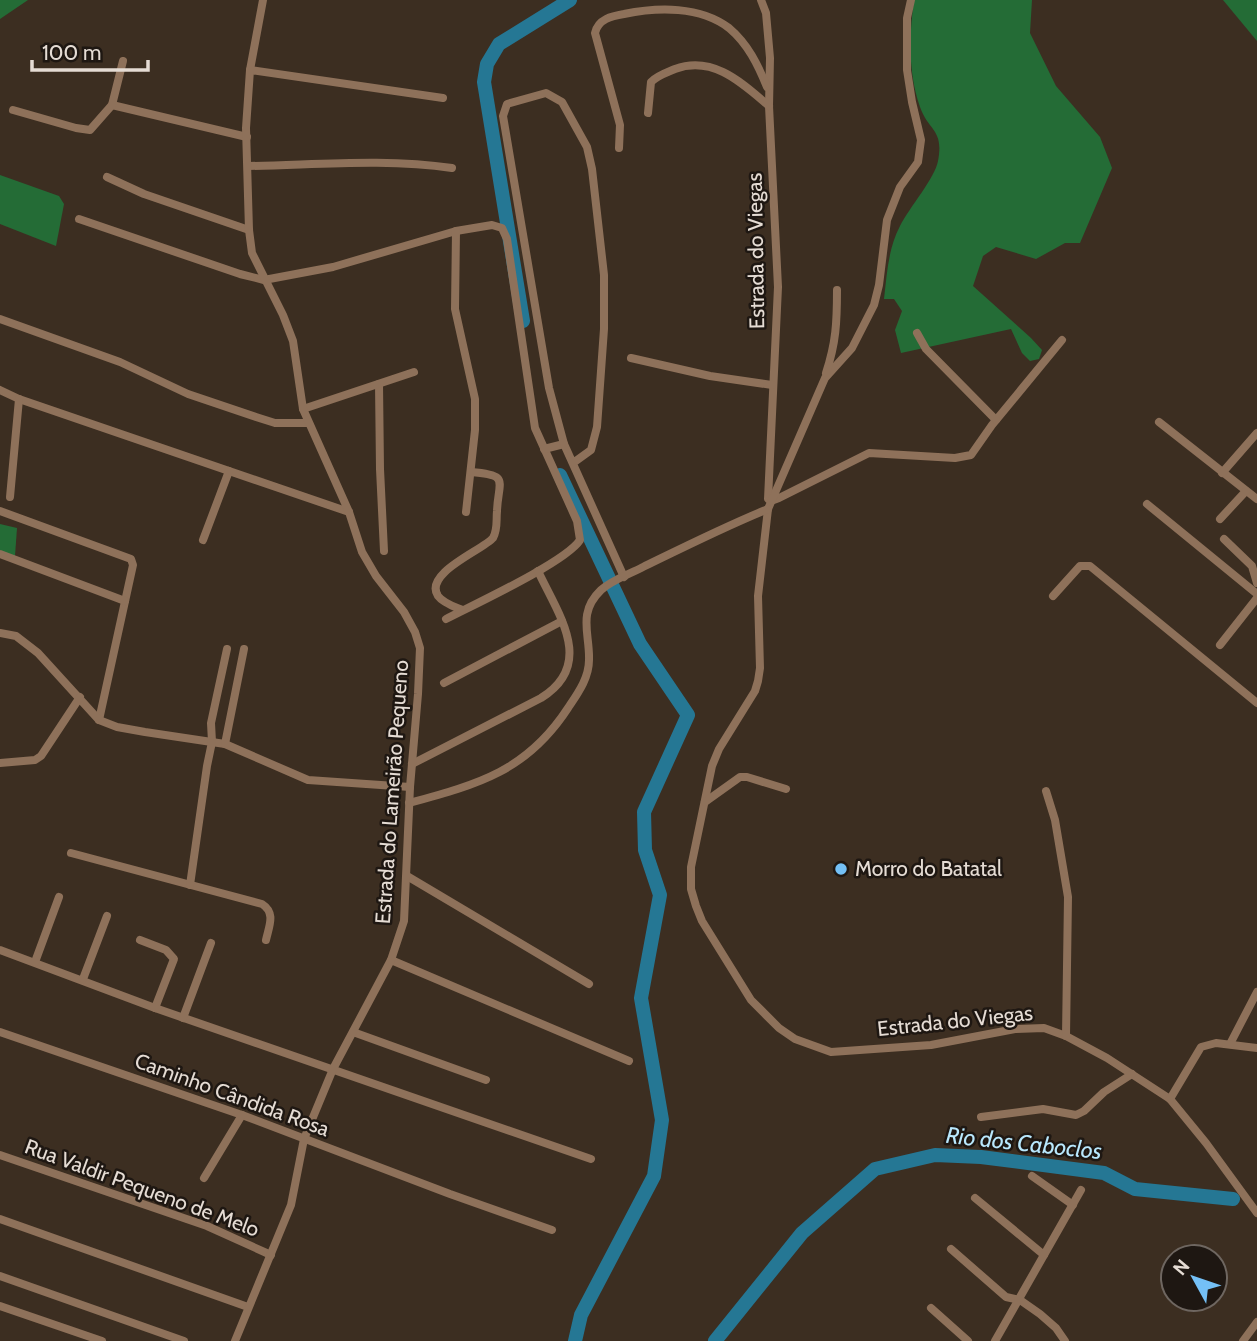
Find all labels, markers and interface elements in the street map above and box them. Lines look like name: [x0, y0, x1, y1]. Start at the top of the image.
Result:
scale bar: [32, 28, 147, 72]
text: 100 m: [42, 40, 101, 65]
street label: Estrada do Viegas: [742, 172, 769, 329]
street label: Estrada do Lameirão Pequeno: [370, 659, 413, 925]
place label: Morro do Batatal: [855, 856, 1002, 881]
marker: Morro do Batatal: [833, 861, 849, 877]
street label: Estrada do Viegas: [876, 1000, 1034, 1041]
street label: Caminho Cândida Rosa: [131, 1048, 333, 1141]
water label: Rio dos Caboclos: [945, 1121, 1103, 1165]
street label: Rua Valdir Pequeno de Melo: [22, 1133, 263, 1242]
north arrow: [1159, 1243, 1229, 1313]
text: N: [1168, 1255, 1194, 1280]

